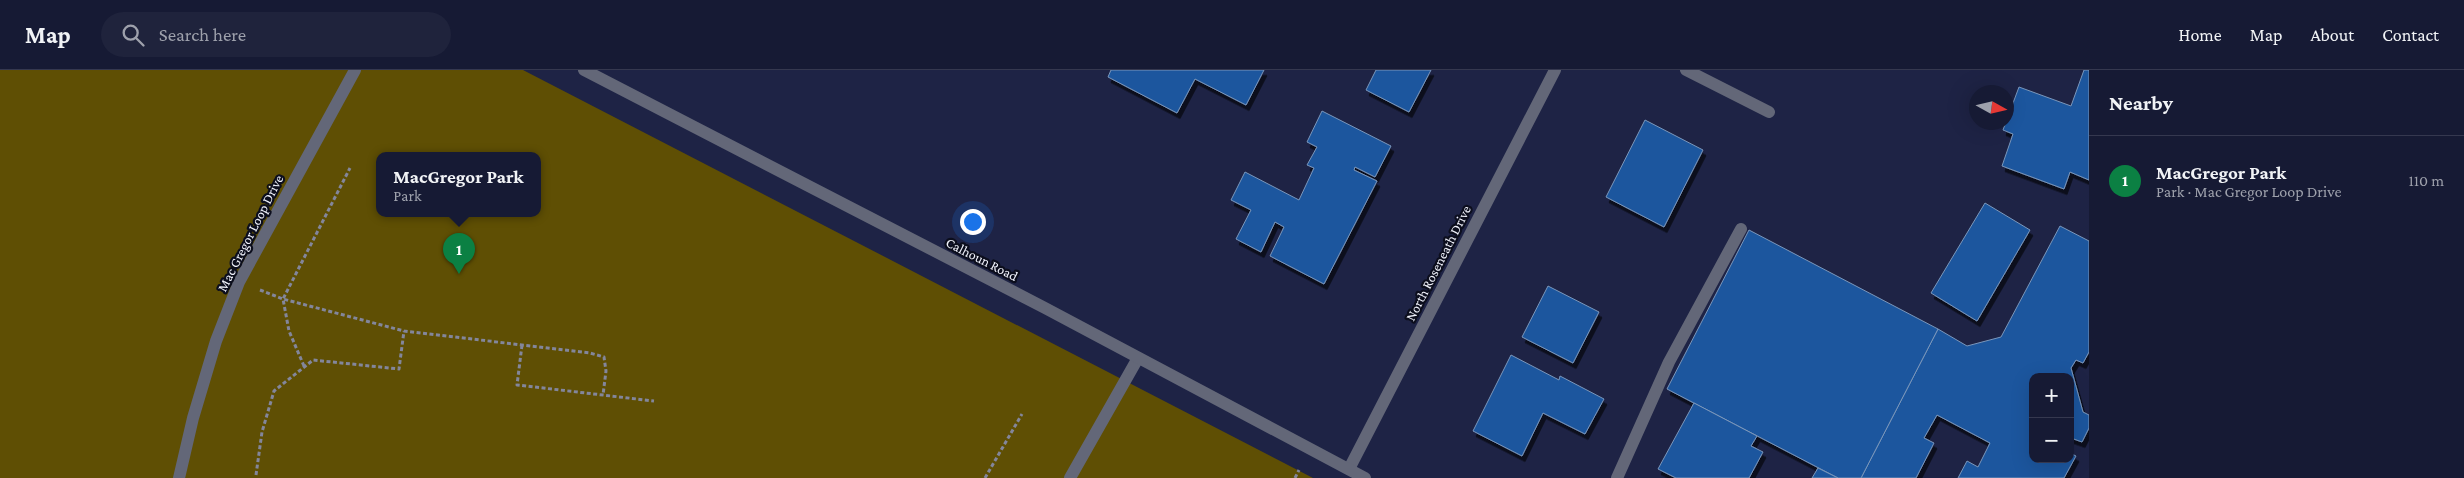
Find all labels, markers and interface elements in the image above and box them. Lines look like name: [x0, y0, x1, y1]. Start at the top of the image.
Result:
search box: [101, 12, 451, 57]
text: Map: [25, 21, 71, 48]
icon: search: [119, 21, 147, 49]
text: Search here: [159, 24, 246, 45]
text: Home: [2179, 25, 2222, 45]
text: Map: [2250, 25, 2282, 45]
text: About: [2310, 25, 2354, 45]
text: Contact: [2382, 25, 2439, 45]
north arrow: [1969, 85, 2014, 130]
text: Nearby: [2109, 91, 2173, 115]
popup: [376, 152, 541, 217]
text: MacGregor Park: [2156, 162, 2286, 183]
text: MacGregor Park: [393, 166, 524, 187]
street label: Mac Gregor Loop Drive: [214, 172, 286, 294]
text: 1: [2122, 172, 2128, 189]
text: 110 m: [2408, 172, 2444, 189]
text: Park · Mac Gregor Loop Drive: [2156, 183, 2341, 200]
text: Park: [393, 187, 422, 204]
street label: North Roseneath Drive: [1402, 203, 1474, 323]
your location: [960, 209, 986, 235]
pin: 1: [443, 233, 475, 274]
street label: Calhoun Road: [943, 234, 1021, 284]
map controls: [2029, 373, 2074, 463]
button: +: [2029, 373, 2074, 418]
button: −: [2029, 418, 2074, 463]

